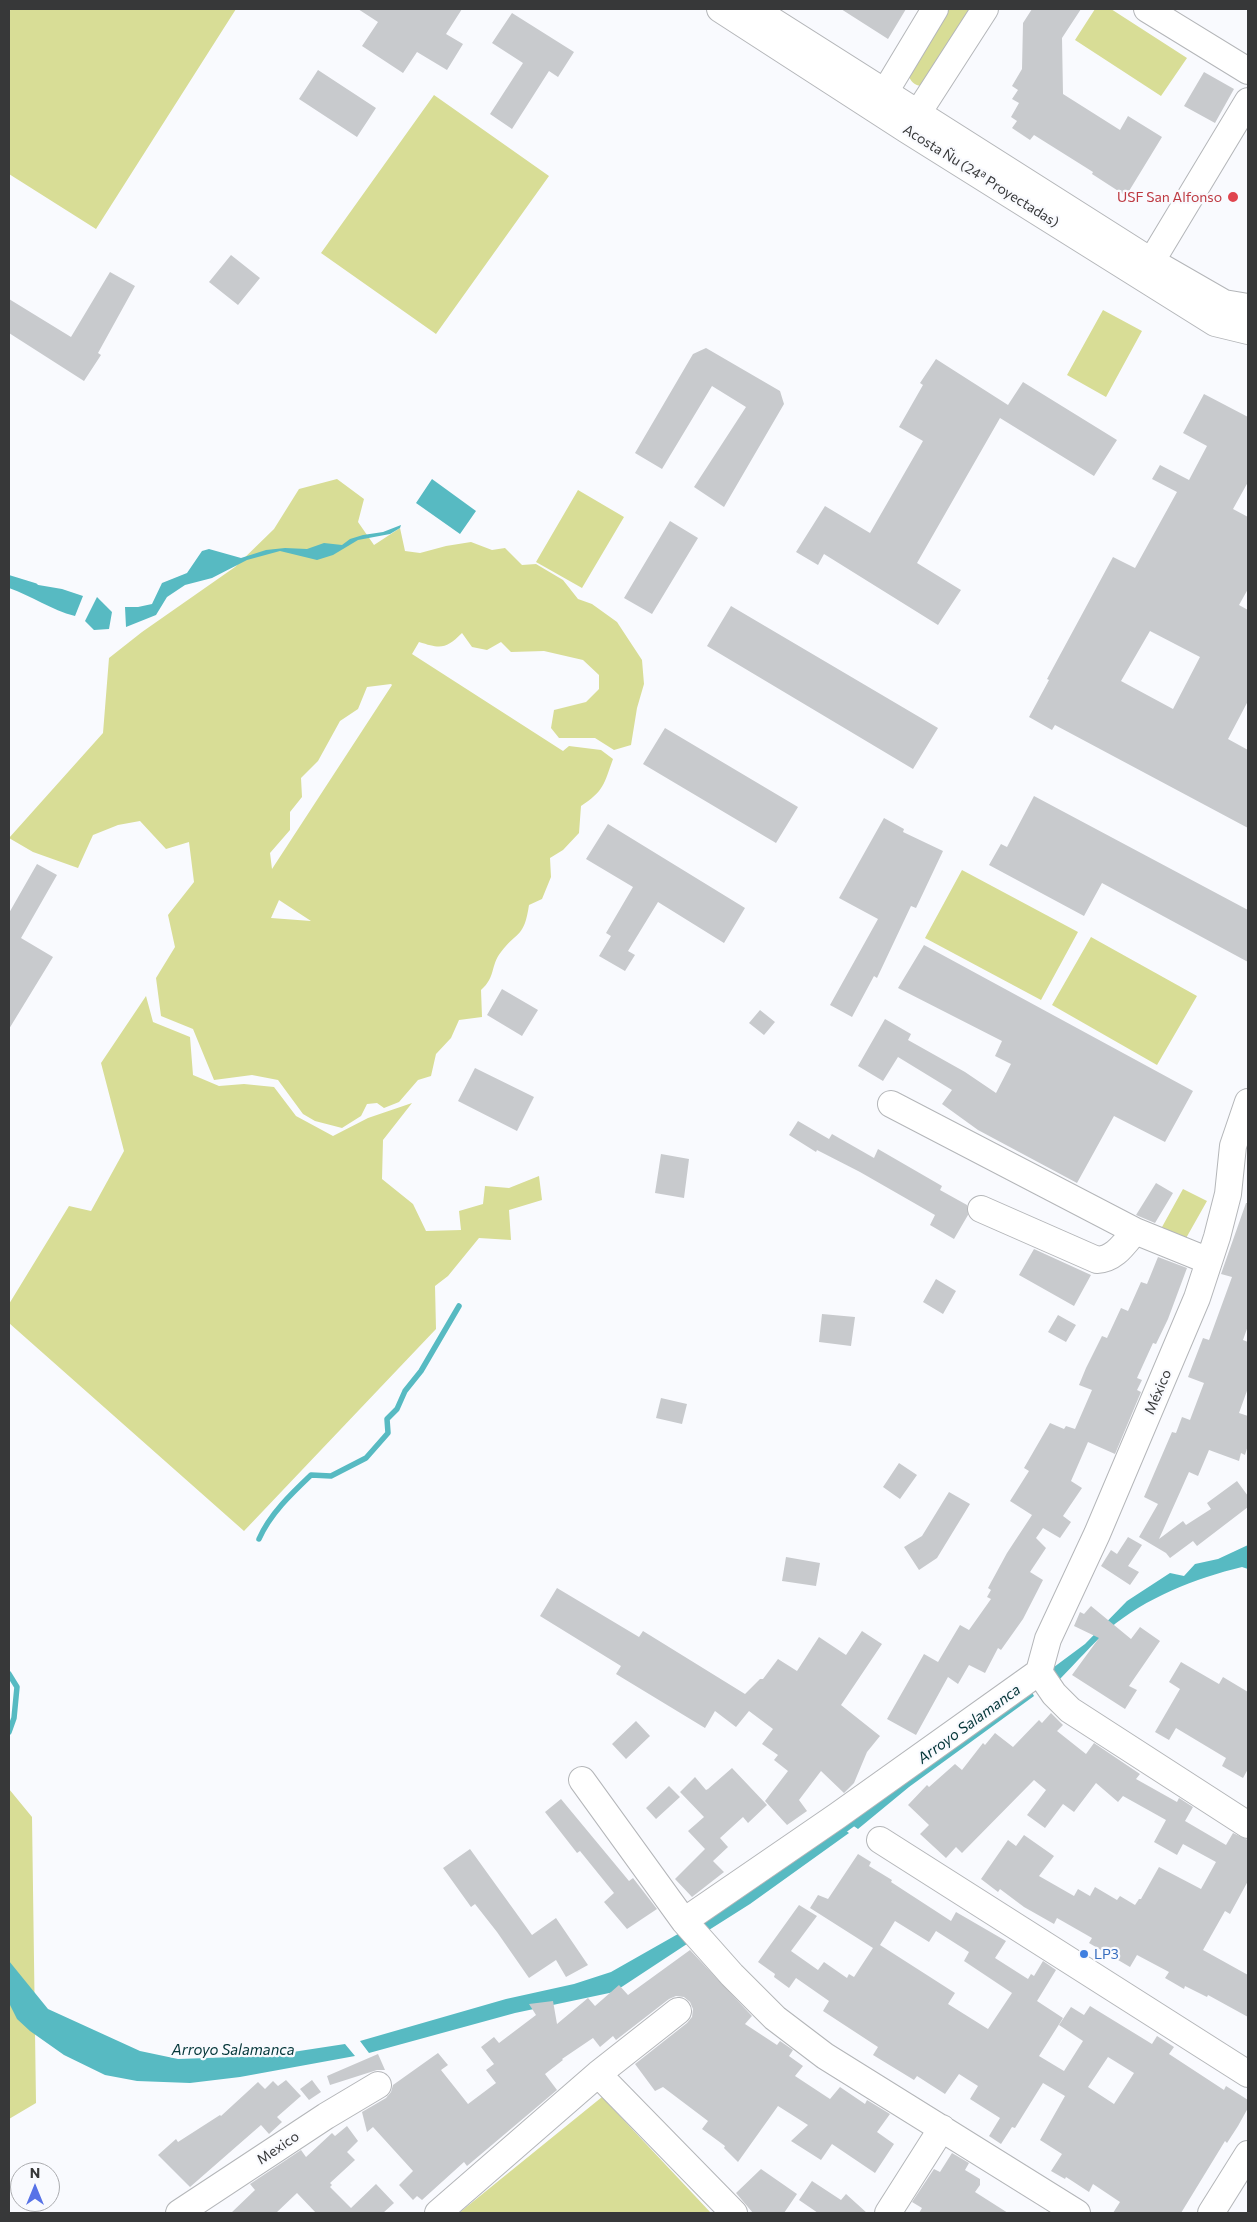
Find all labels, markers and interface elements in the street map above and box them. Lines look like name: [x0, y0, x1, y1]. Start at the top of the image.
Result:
street label: Acosta Ñu (24ª Proyectadas): [900, 121, 1062, 231]
place label: USF San Alfonso: [1117, 189, 1222, 205]
marker: USF San Alfonso: [1226, 190, 1240, 204]
street label: México: [1141, 1367, 1175, 1417]
water label: Arroyo Salamanca: [914, 1681, 1024, 1767]
place label: LP3: [1094, 1946, 1119, 1962]
marker: LP3: [1078, 1948, 1090, 1960]
water label: Arroyo Salamanca: [171, 2041, 295, 2059]
street label: Mexico: [254, 2128, 302, 2168]
north arrow: [10, 2162, 60, 2212]
text: N: [30, 2164, 40, 2181]

